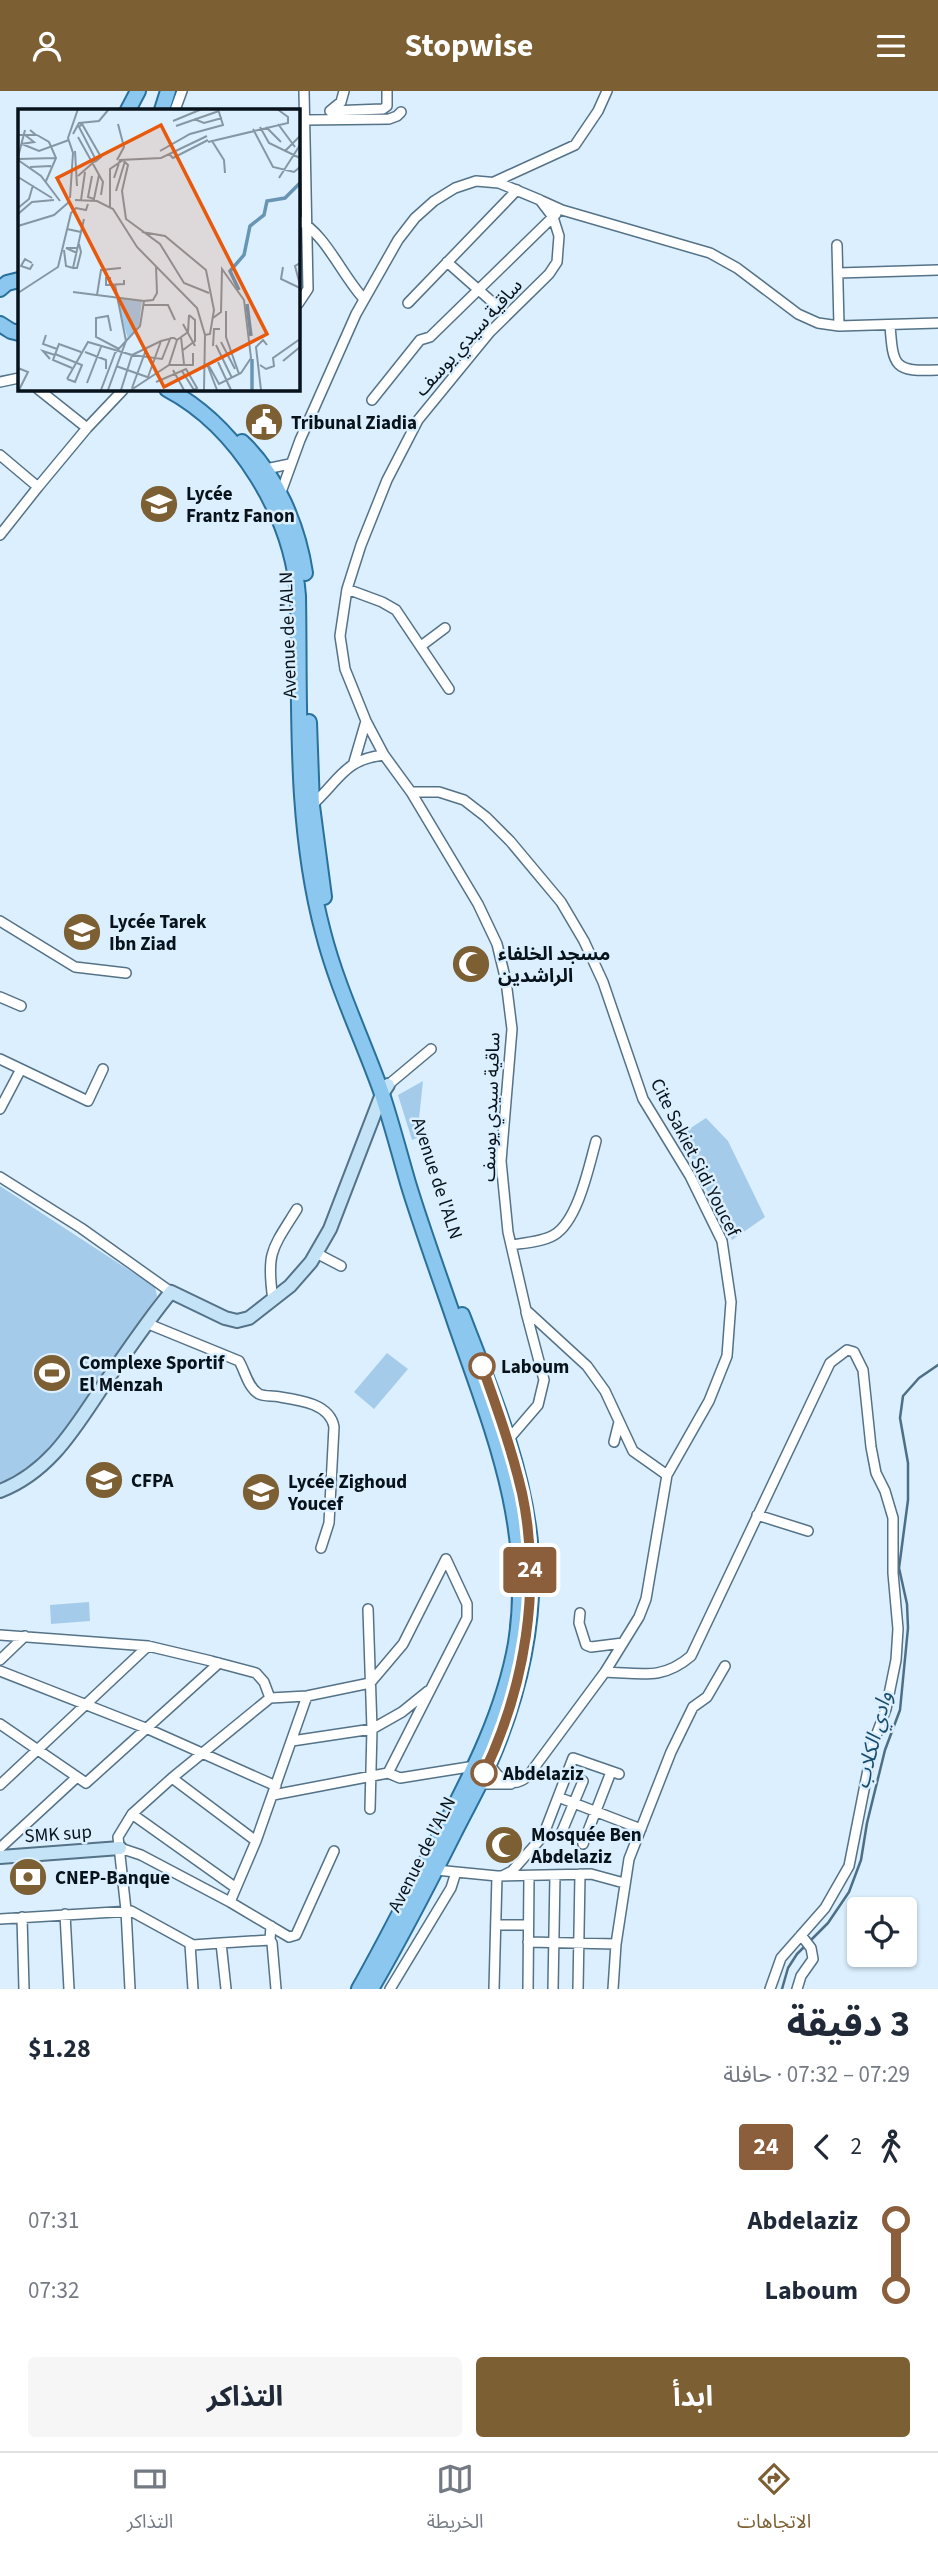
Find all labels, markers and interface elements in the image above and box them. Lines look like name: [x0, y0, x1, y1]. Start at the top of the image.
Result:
text: Stopwise: [405, 23, 533, 69]
icon: person: [28, 27, 66, 65]
icon: menu: [872, 27, 910, 65]
inset map: [18, 109, 299, 390]
street label: ساقية سيدي يوسف: [409, 273, 530, 403]
public building icon: Tribunal Ziadia: [243, 401, 285, 443]
place label: Tribunal Ziadia: [291, 410, 417, 437]
place label: Lycée Frantz Fanon: [186, 481, 295, 530]
school or university icon: Lycée Frantz Fanon: [138, 483, 180, 525]
street label: Avenue de l'ALN: [273, 571, 304, 699]
place label: Lycée Tarek Ibn Ziad: [109, 909, 207, 958]
school or university icon: Lycée Tarek Ibn Ziad: [61, 911, 103, 953]
place label: مسجد الخلفاء الراشدين: [498, 941, 610, 990]
mosque icon: مسجد الخلفاء الراشدين: [450, 943, 492, 985]
street label: ساقية سيدي يوسف: [475, 1032, 508, 1182]
street label: Cite Sakiet Sidi Youcef: [643, 1074, 747, 1243]
street label: Avenue de l'ALN: [404, 1114, 469, 1243]
place label: Complexe Sportif El Menzah: [79, 1350, 226, 1399]
sports icon: Complexe Sportif El Menzah: [31, 1352, 73, 1394]
marker: Laboum: [469, 1353, 495, 1379]
place label: Laboum: [501, 1354, 569, 1381]
school or university icon: CFPA: [83, 1459, 125, 1501]
place label: CFPA: [131, 1468, 174, 1495]
place label: Lycée Zighoud Youcef: [287, 1469, 407, 1518]
school or university icon: Lycée Zighoud Youcef: [240, 1471, 282, 1513]
line badge: 24: [498, 1547, 562, 1593]
text: 24: [517, 1552, 543, 1587]
water label: وادي الكلاب: [846, 1688, 900, 1792]
marker: Abdelaziz: [471, 1760, 497, 1786]
place label: Abdelaziz: [502, 1761, 584, 1788]
street label: Avenue de l'ALN: [382, 1792, 463, 1917]
street label: SMK sup: [23, 1819, 93, 1850]
place label: Mosquée Ben Abdelaziz: [530, 1822, 642, 1871]
mosque icon: Mosquée Ben Abdelaziz: [483, 1824, 525, 1866]
bank icon: CNEP-Banque: [7, 1856, 49, 1898]
place label: CNEP-Banque: [55, 1865, 170, 1892]
map controls: [847, 1897, 917, 1967]
button: locate: [847, 1897, 917, 1967]
text: 3 دقيقة: [787, 1997, 910, 2051]
text: $1.28: [28, 2030, 91, 2067]
text: 07:29 – 07:32 · حافلة: [723, 2058, 910, 2091]
icon: back: [803, 2128, 841, 2166]
icon: walk: [872, 2128, 910, 2166]
text: 24: [753, 2129, 779, 2164]
text: 2: [851, 2130, 862, 2163]
text: Abdelaziz: [748, 2202, 858, 2239]
text: 07:31: [28, 2204, 79, 2237]
text: Laboum: [764, 2272, 858, 2309]
text: 07:32: [28, 2274, 79, 2307]
button: التذاكر: [28, 2357, 462, 2437]
button: ابدأ: [476, 2357, 910, 2437]
tab: التذاكر: [127, 2460, 173, 2542]
tab: الخريطة: [427, 2460, 484, 2542]
tab: الاتجاهات: [737, 2460, 811, 2542]

